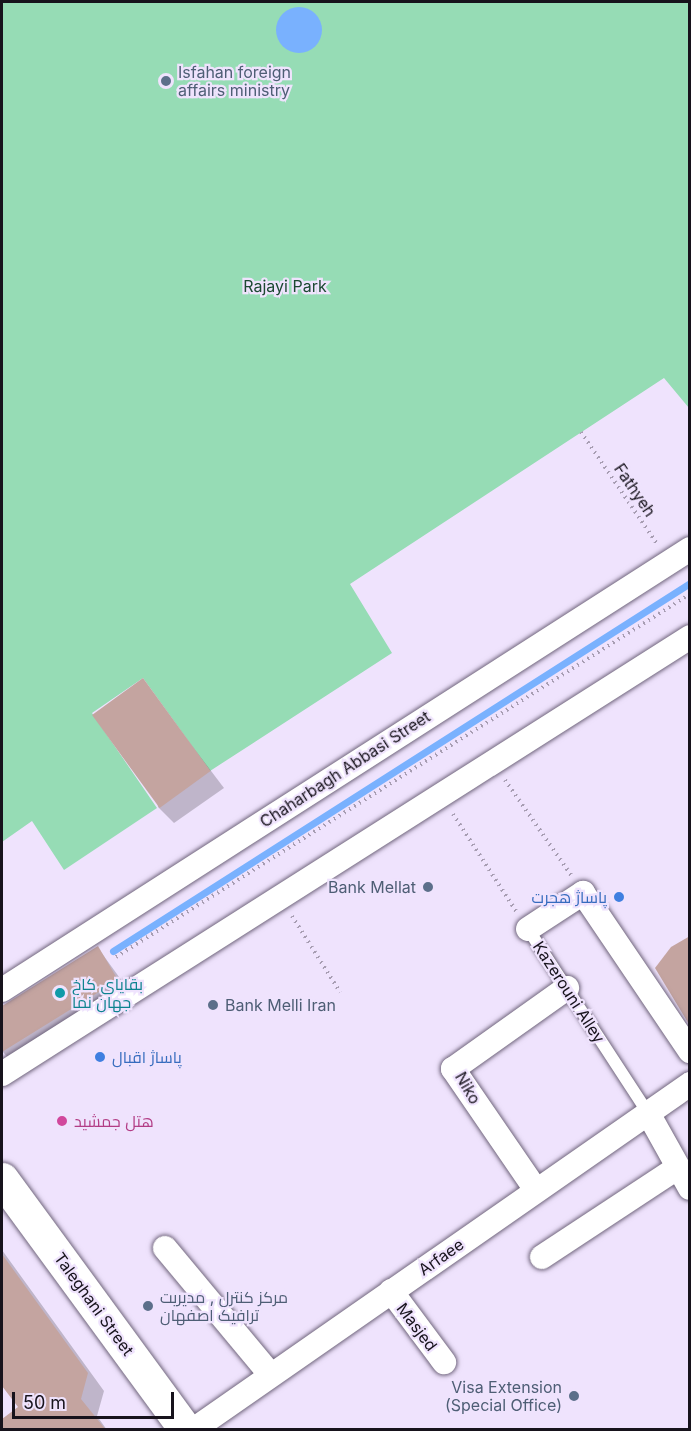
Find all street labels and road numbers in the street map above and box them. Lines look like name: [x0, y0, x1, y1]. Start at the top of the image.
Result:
street label: Fathyeh: [610, 460, 660, 520]
street label: Chaharbagh Abbasi Street: [256, 707, 434, 831]
street label: Kazerouni Alley: [529, 938, 609, 1046]
street label: Niko: [451, 1069, 485, 1107]
street label: Arfaee: [415, 1235, 467, 1279]
street label: Taleghani Street: [50, 1249, 138, 1359]
street label: Masjed: [393, 1299, 441, 1355]

